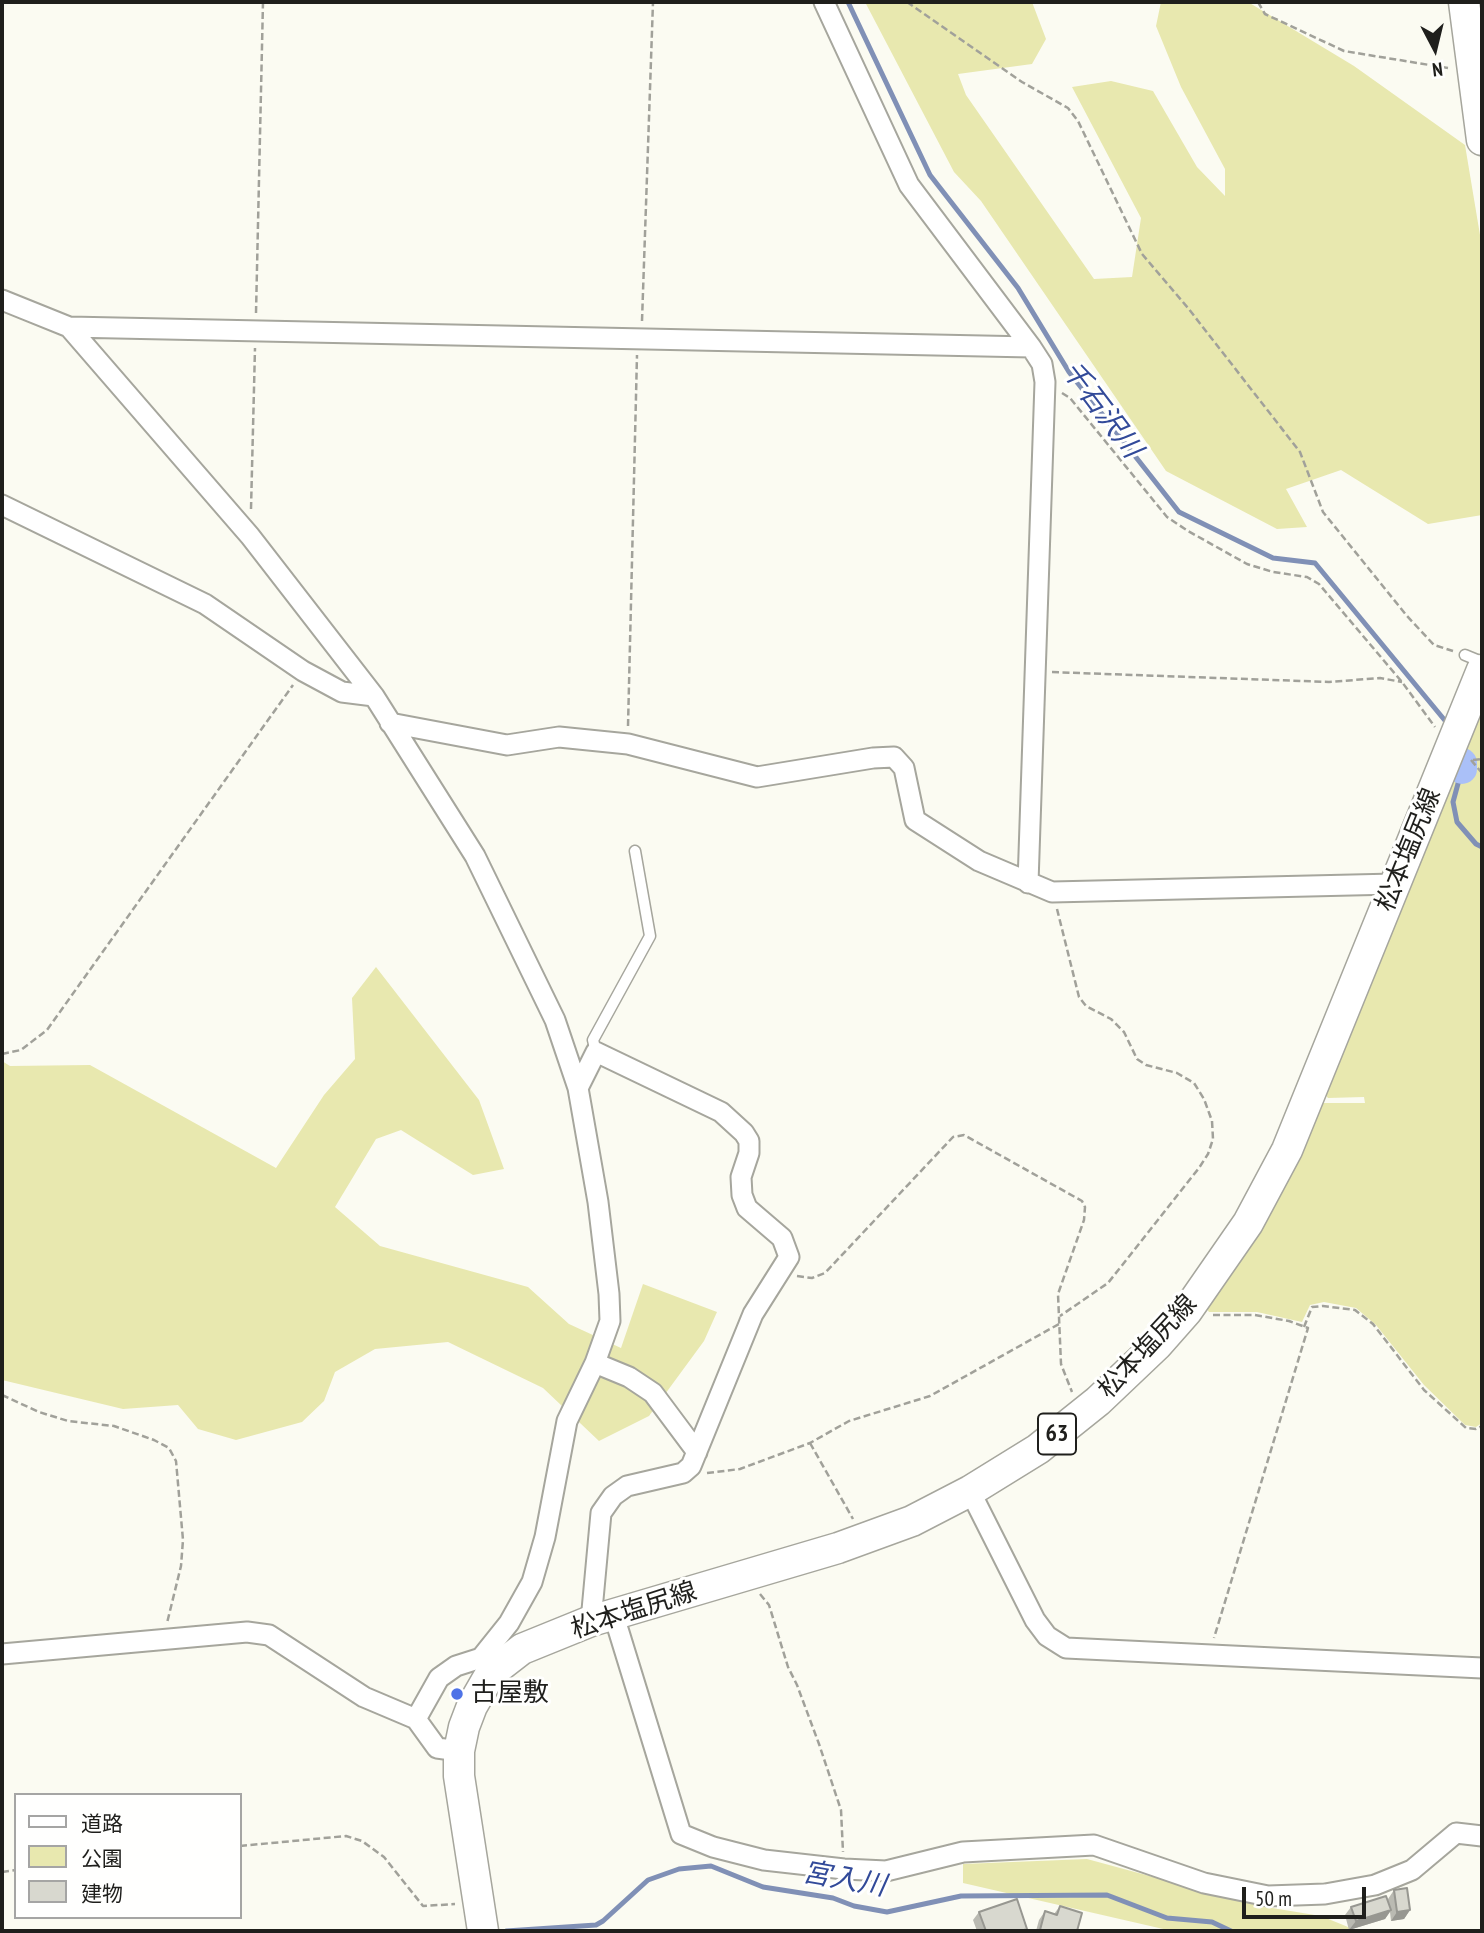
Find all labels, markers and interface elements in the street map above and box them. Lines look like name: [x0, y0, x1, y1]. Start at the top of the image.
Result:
north arrow: [1400, 14, 1470, 84]
text: N: [1431, 57, 1444, 82]
water label: 千石沢川: [1054, 355, 1148, 465]
street label: 松本塩尻線: [1370, 784, 1448, 916]
street label: 松本塩尻線: [1092, 1289, 1204, 1405]
road number: 63: [1038, 1414, 1076, 1454]
street label: 松本塩尻線: [567, 1576, 701, 1646]
place label: 古屋敷: [471, 1678, 549, 1710]
marker: 古屋敷: [449, 1686, 465, 1702]
legend: [14, 1793, 242, 1919]
text: 道路: [81, 1810, 123, 1837]
text: 公園: [81, 1845, 123, 1872]
water label: 宮入川: [800, 1856, 888, 1904]
scale bar: [1246, 1874, 1370, 1918]
text: 建物: [81, 1880, 123, 1907]
text: 50 m: [1255, 1885, 1292, 1912]

